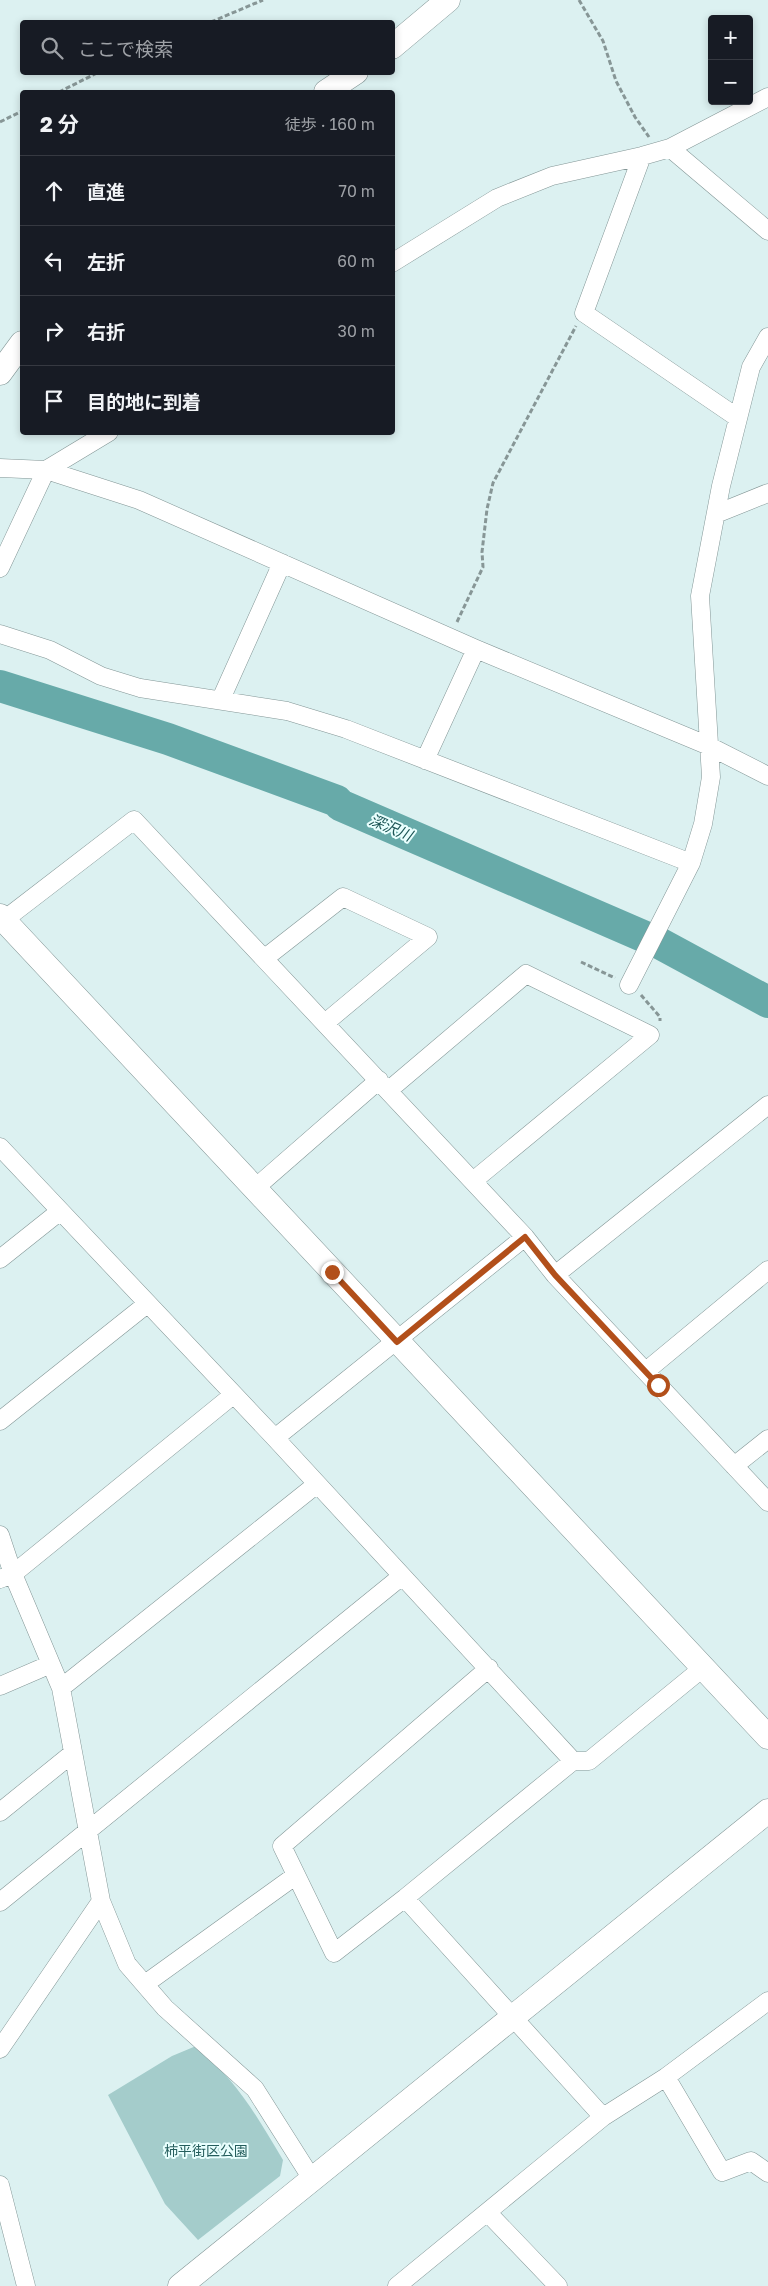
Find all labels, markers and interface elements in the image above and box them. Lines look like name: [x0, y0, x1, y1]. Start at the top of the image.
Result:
map controls: [708, 15, 753, 105]
button: +: [708, 15, 753, 60]
search box: [20, 20, 395, 75]
icon: search: [38, 34, 66, 62]
text: ここで検索: [78, 37, 173, 60]
button: −: [708, 60, 753, 105]
text: 2 分: [40, 111, 79, 137]
text: 徒歩 · 160 m: [285, 114, 375, 134]
icon: ahead: [40, 177, 68, 205]
text: 直進: [87, 180, 125, 203]
text: 70 m: [338, 181, 375, 201]
icon: left: [40, 247, 68, 275]
text: 左折: [87, 250, 125, 273]
text: 60 m: [337, 251, 375, 271]
icon: right: [40, 317, 68, 345]
text: 右折: [87, 320, 125, 343]
text: 30 m: [338, 321, 375, 341]
icon: arrive: [40, 387, 68, 415]
text: 目的地に到着: [87, 390, 201, 413]
water label: 深沢川: [367, 810, 417, 845]
route end: [321, 1261, 344, 1284]
route start: [647, 1374, 670, 1397]
park label: 柿平街区公園: [164, 2142, 248, 2159]

